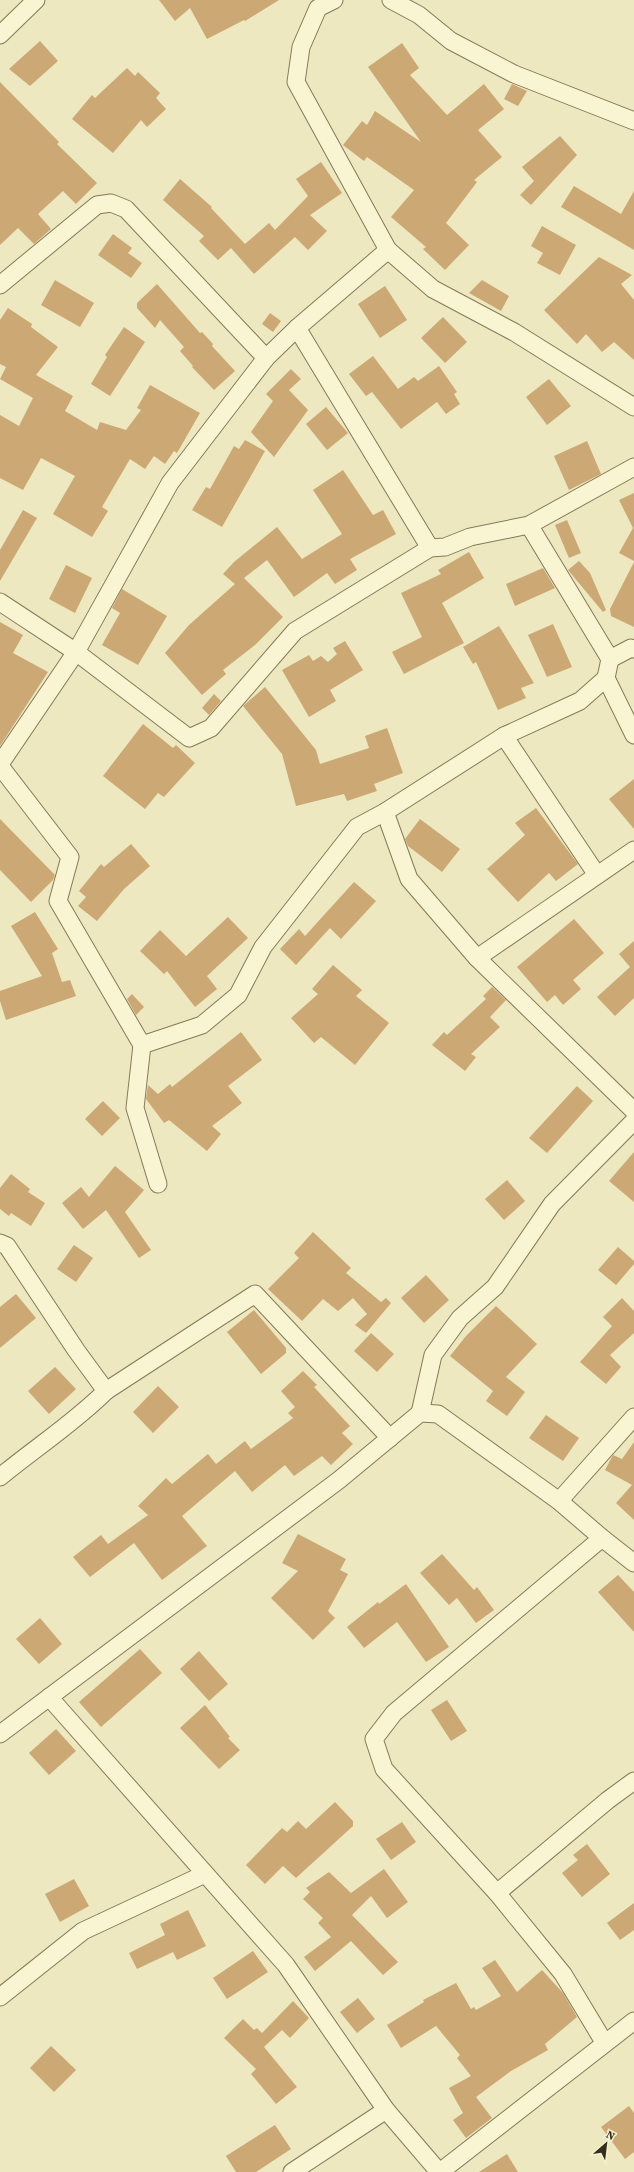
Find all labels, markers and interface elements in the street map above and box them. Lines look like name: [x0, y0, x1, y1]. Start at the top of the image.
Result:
north arrow: [586, 2124, 626, 2164]
text: N: [603, 2127, 618, 2144]

